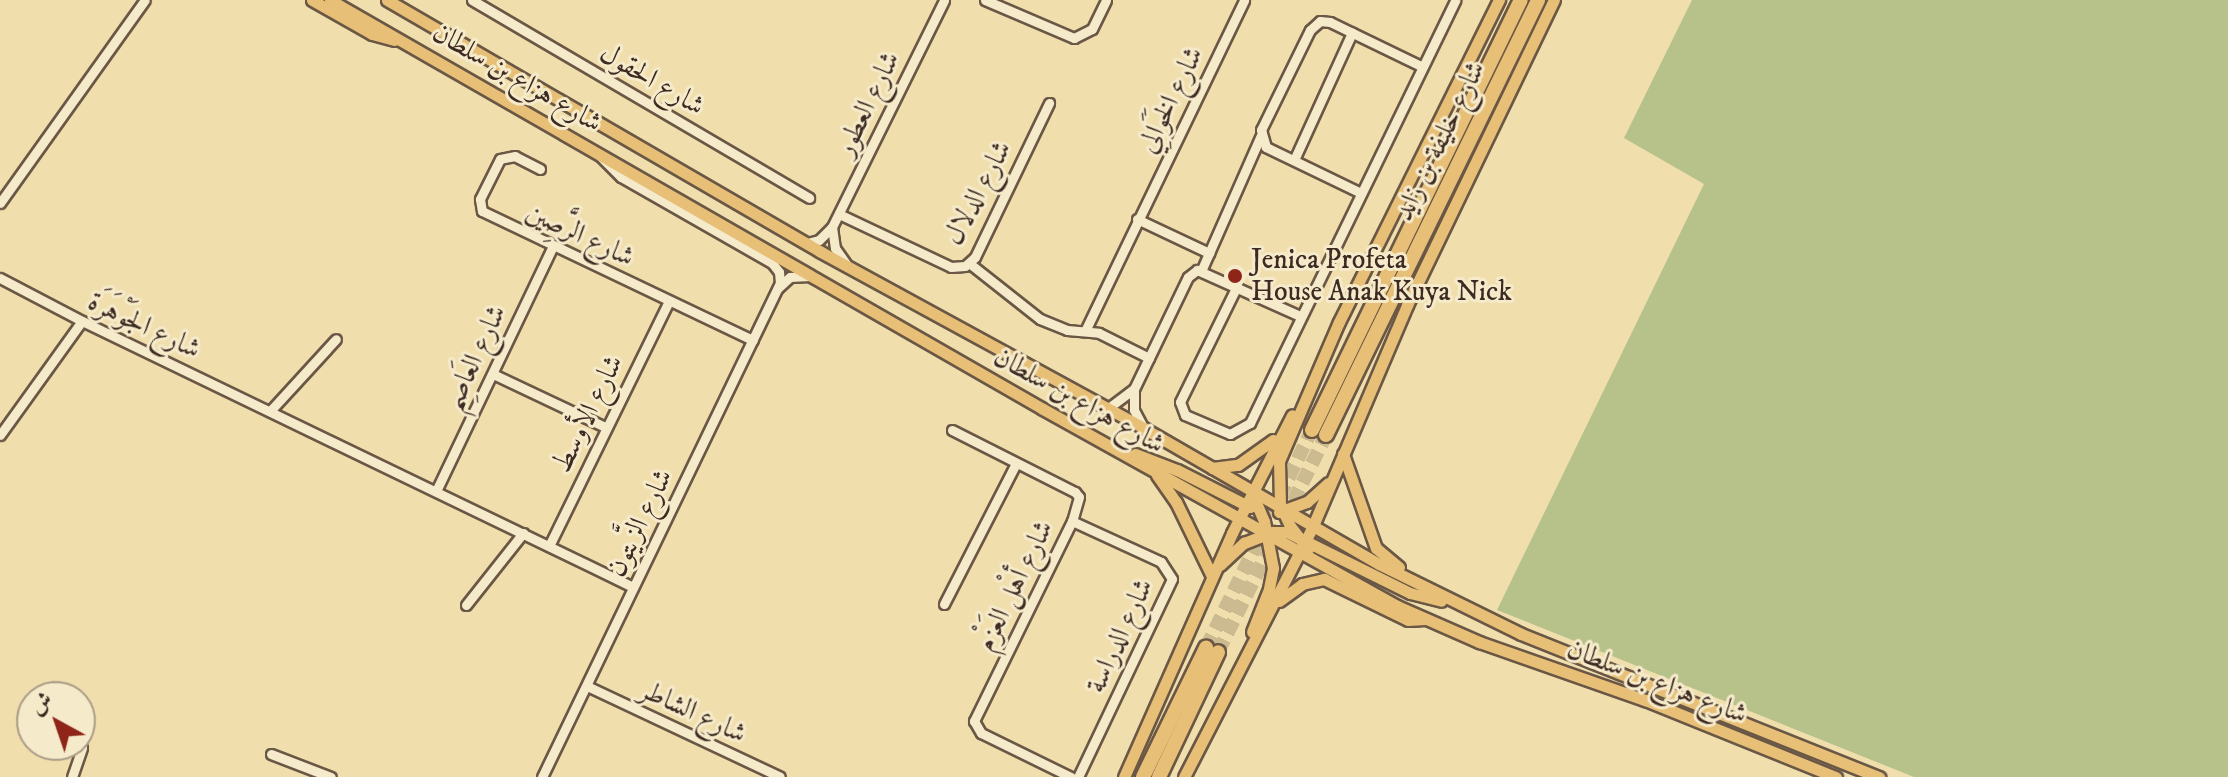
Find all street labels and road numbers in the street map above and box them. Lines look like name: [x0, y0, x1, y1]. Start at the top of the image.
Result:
street label: شارع هزاع بن سلطان: [426, 16, 608, 140]
street label: شارع الحقول: [594, 37, 710, 123]
street label: شارع الخَوَالِي: [1131, 41, 1211, 159]
street label: شارع العطور: [828, 46, 908, 162]
street label: شارع خليفة بن زايد: [1387, 56, 1493, 226]
street label: شارع الدلال: [937, 135, 1019, 251]
street label: شارع الرَّصِين: [520, 195, 640, 275]
street label: شارع الجَوْهَرَة: [82, 285, 206, 367]
street label: شارع العَاصِم: [436, 300, 514, 416]
street label: شارع هزاع بن سلطان: [988, 340, 1170, 462]
street label: شارع الأوسط: [545, 350, 631, 478]
street label: شارع الزَّيتون: [600, 464, 680, 582]
street label: شارع أهْل العَزْم: [969, 515, 1061, 657]
street label: شارع الدراسة: [1079, 574, 1161, 698]
street label: شارع هزاع بن سلطان: [1562, 632, 1752, 732]
street label: شارع الشاطر: [635, 673, 751, 751]

